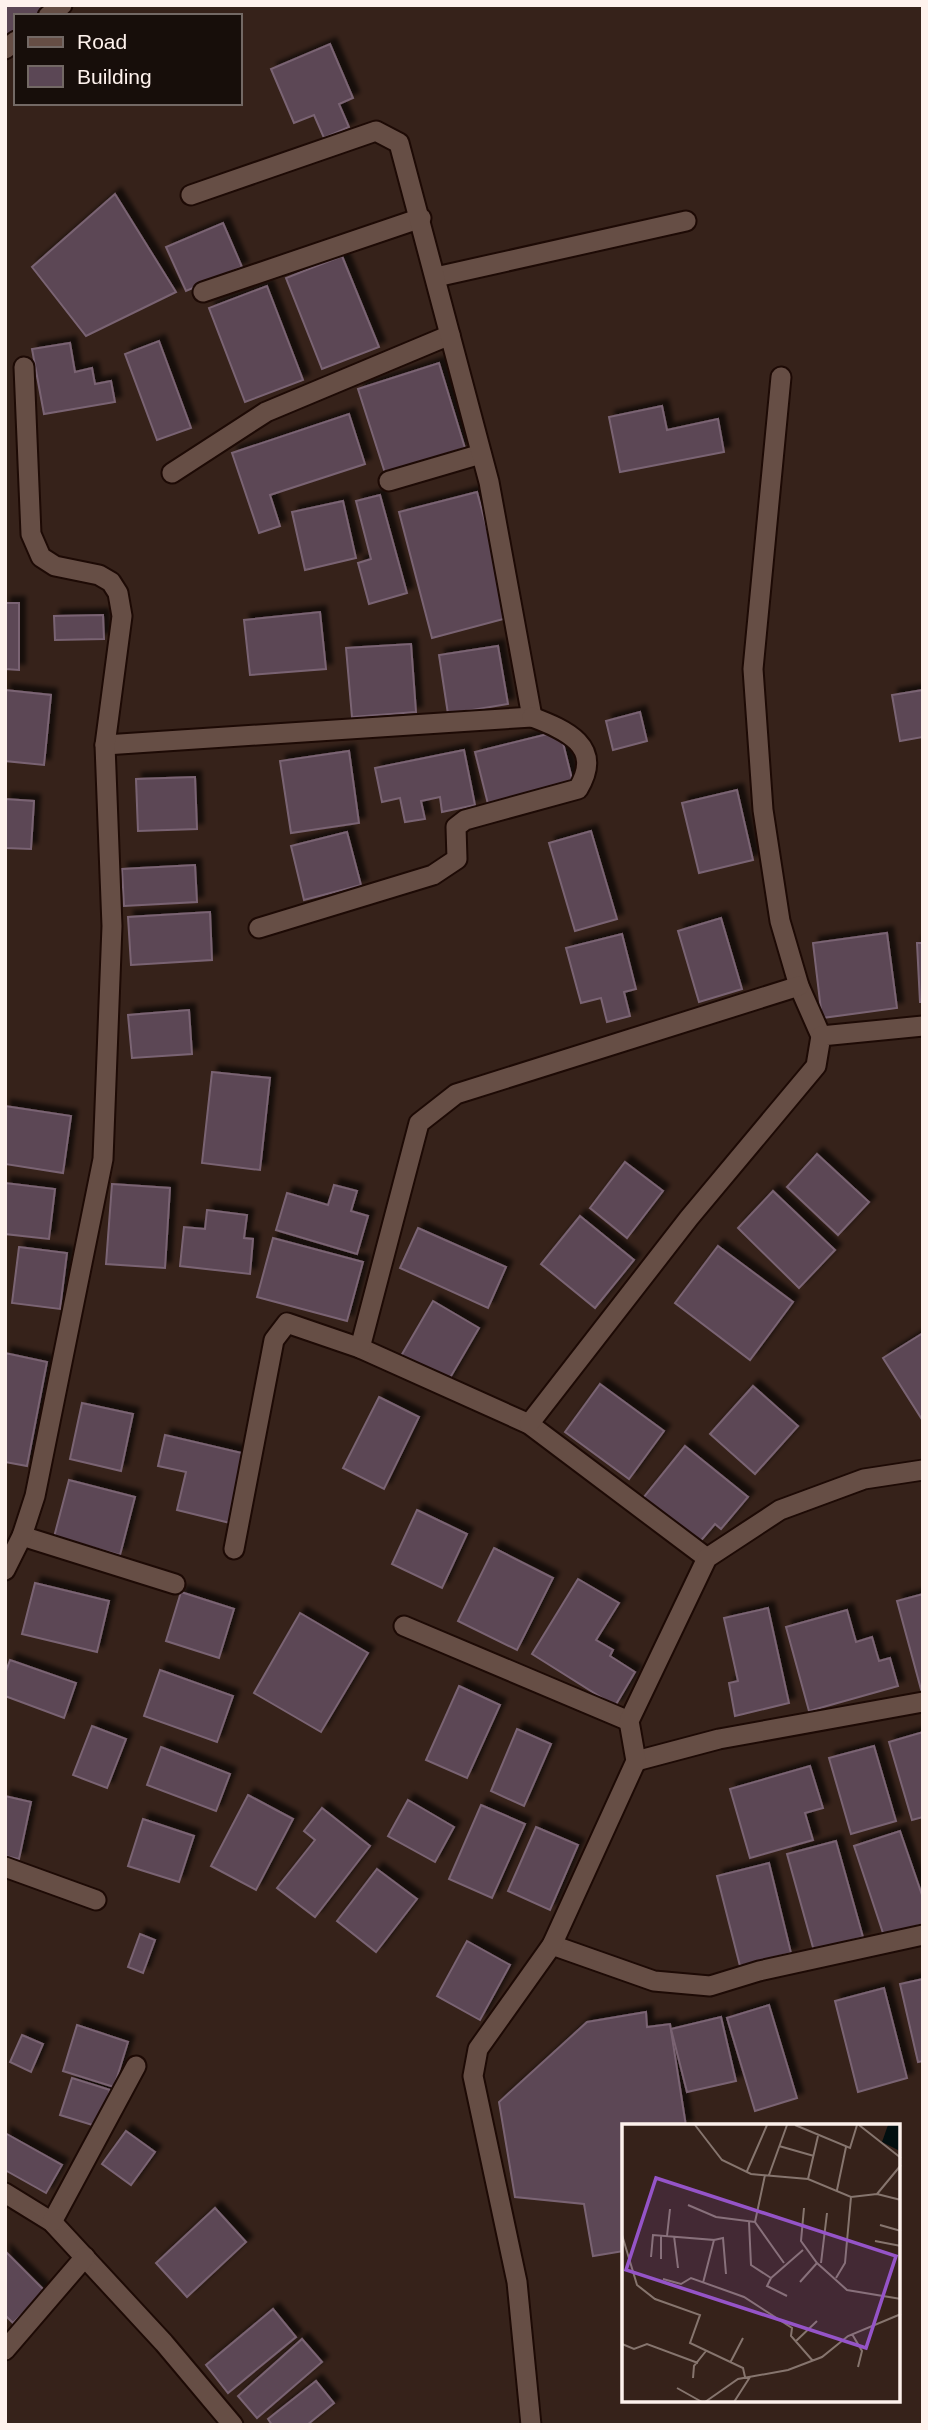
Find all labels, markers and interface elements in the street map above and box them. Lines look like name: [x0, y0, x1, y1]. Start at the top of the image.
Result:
legend: [14, 14, 242, 105]
text: Road: [77, 30, 127, 53]
text: Building: [77, 65, 152, 88]
inset map: [622, 2124, 900, 2402]

